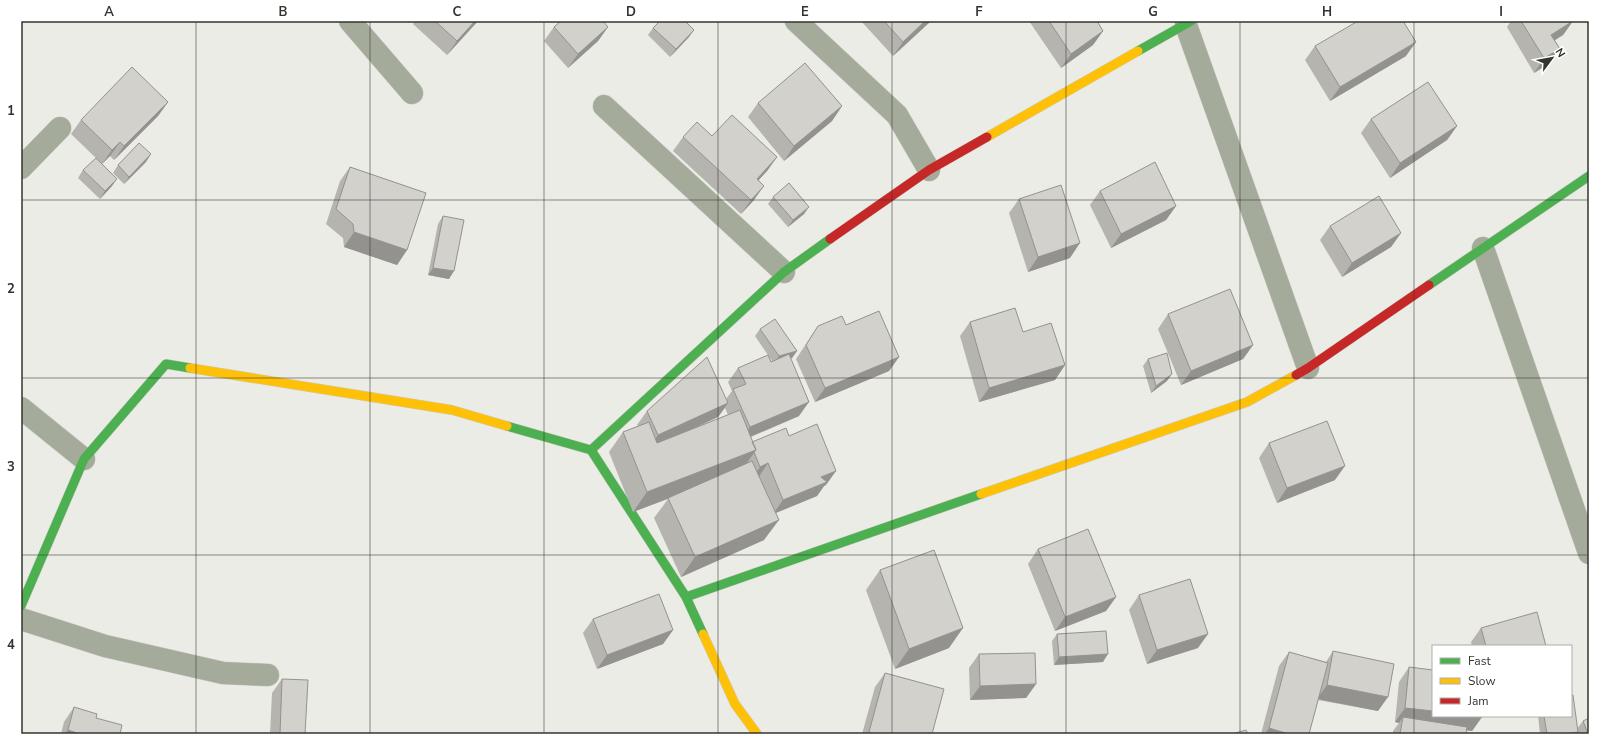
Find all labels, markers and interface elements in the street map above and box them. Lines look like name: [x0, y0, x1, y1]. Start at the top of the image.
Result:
text: A: [104, 3, 114, 21]
text: B: [279, 3, 288, 21]
text: C: [453, 3, 462, 21]
text: D: [626, 3, 636, 21]
text: E: [801, 3, 809, 21]
text: F: [975, 3, 983, 21]
text: G: [1148, 3, 1158, 21]
text: H: [1322, 3, 1332, 21]
text: I: [1499, 3, 1503, 21]
north arrow: [1532, 38, 1572, 78]
text: N: [1552, 45, 1569, 60]
text: 1: [7, 102, 15, 120]
text: 2: [7, 280, 15, 298]
text: 3: [7, 458, 15, 476]
text: 4: [7, 636, 15, 654]
legend: [1432, 645, 1572, 717]
text: Fast: [1468, 653, 1491, 669]
text: Slow: [1468, 673, 1496, 689]
text: Jam: [1467, 693, 1489, 709]

